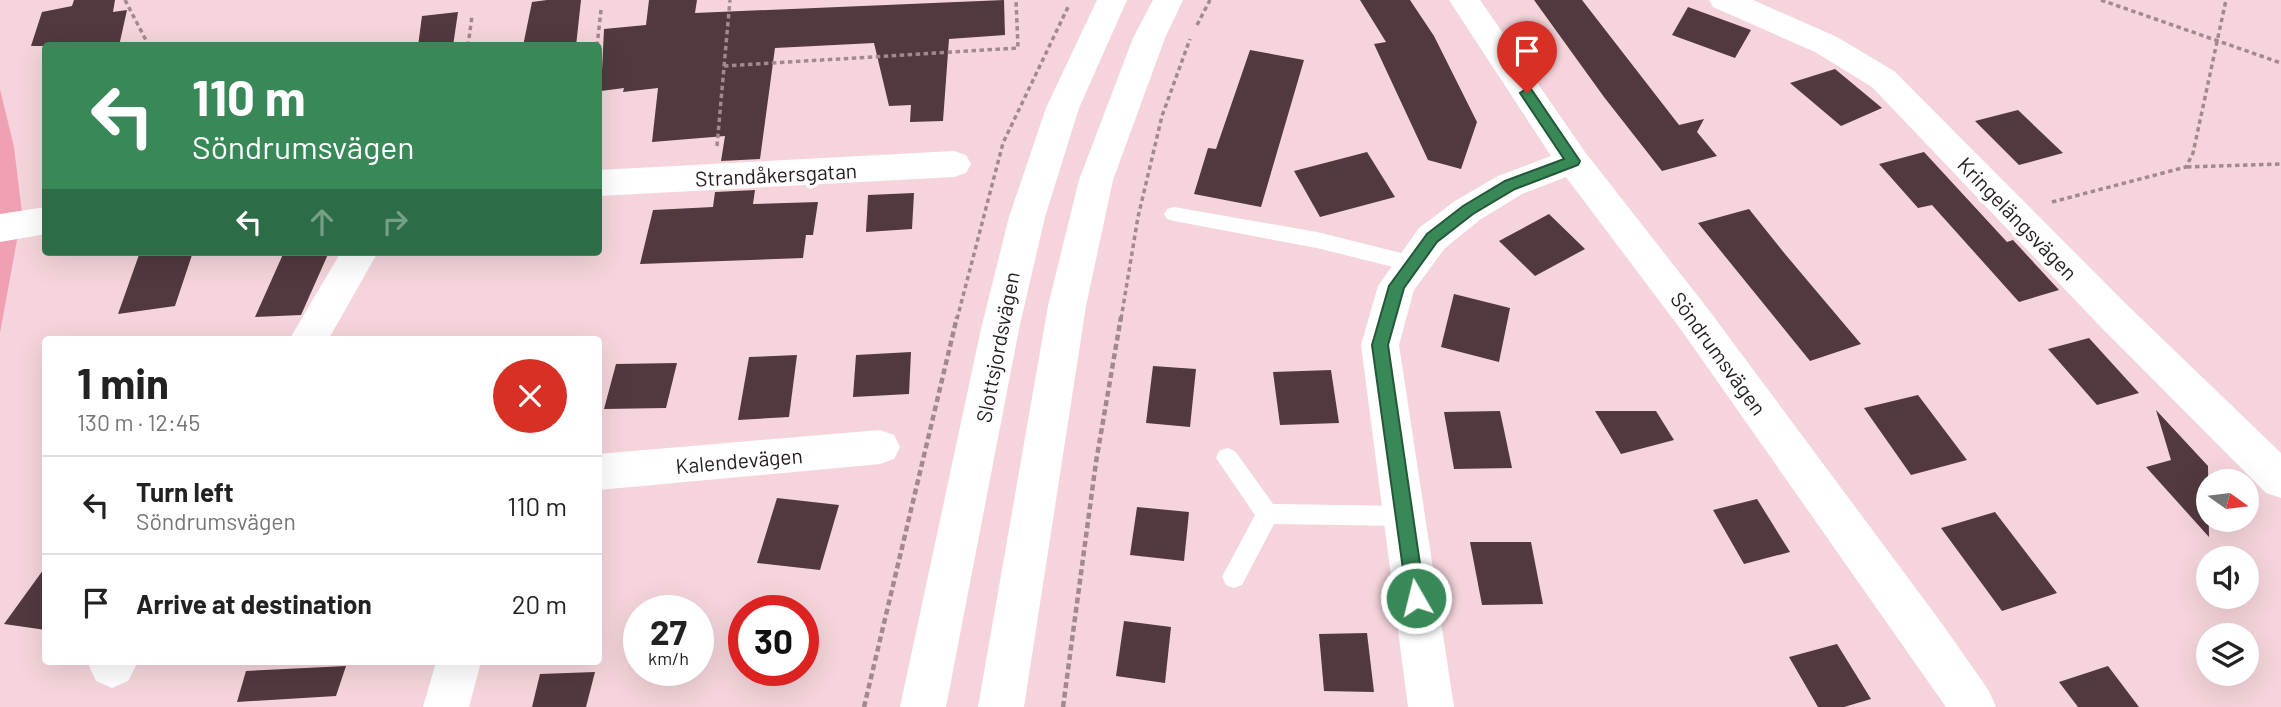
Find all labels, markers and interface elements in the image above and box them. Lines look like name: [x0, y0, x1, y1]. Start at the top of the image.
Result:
pin: [1497, 21, 1557, 93]
icon: arrive: [1508, 32, 1546, 70]
text: 110 m: [192, 67, 306, 126]
icon: left: [77, 70, 168, 161]
text: Söndrumsvägen: [192, 127, 415, 165]
street label: Kringelängsvägen: [1953, 151, 2083, 285]
street label: Strandåkersgatan: [694, 157, 858, 191]
icon: left: [230, 203, 268, 241]
icon: ahead: [303, 203, 341, 241]
icon: right: [376, 203, 414, 241]
street label: Slottsjordsvägen: [970, 269, 1024, 425]
street label: Söndrumsvägen: [1666, 287, 1772, 419]
text: 1 min: [77, 357, 169, 407]
button: close: [493, 359, 567, 433]
text: 130 m · 12:45: [77, 408, 200, 436]
street label: Kalendevägen: [674, 442, 804, 478]
north arrow: [2196, 469, 2259, 532]
map controls: [2196, 469, 2259, 686]
text: Turn left: [136, 476, 234, 507]
icon: left: [77, 486, 115, 524]
text: 110 m: [507, 490, 567, 521]
text: Söndrumsvägen: [136, 507, 296, 535]
button: sound: [2196, 546, 2259, 609]
position arrow: [1379, 561, 1453, 635]
icon: arrive: [77, 584, 115, 622]
text: Arrive at destination: [136, 588, 372, 619]
text: 20 m: [512, 588, 567, 619]
speed limit sign: 30: [728, 595, 819, 686]
text: 27: [650, 610, 687, 652]
button: layers: [2196, 623, 2259, 686]
text: km/h: [648, 647, 689, 669]

